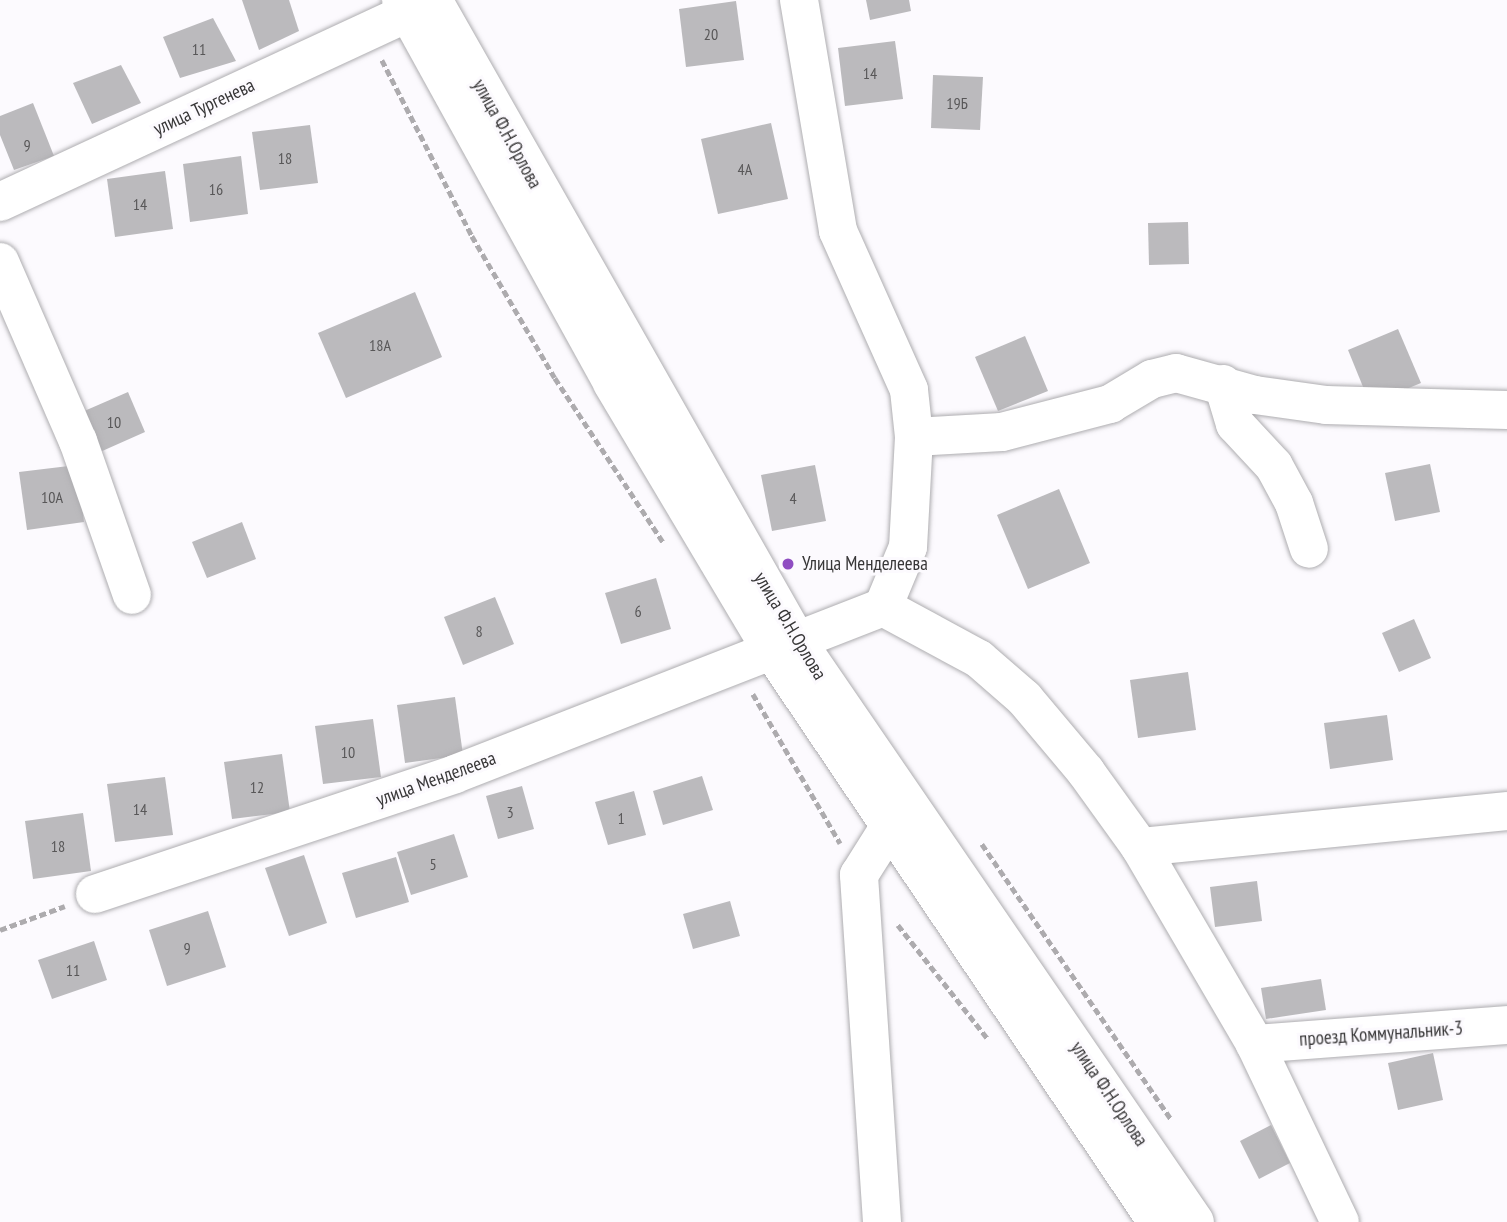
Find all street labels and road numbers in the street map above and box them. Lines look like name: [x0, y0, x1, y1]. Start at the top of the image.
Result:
street label: улица Тургенева: [150, 74, 258, 140]
street label: улица Ф.Н.Орлова: [468, 75, 546, 193]
street label: улица Ф.Н.Орлова: [749, 568, 831, 684]
street label: улица Менделеева: [373, 747, 499, 811]
street label: проезд Коммунальник-3: [1298, 1017, 1464, 1051]
street label: улица Ф.Н.Орлова: [1066, 1037, 1152, 1151]

